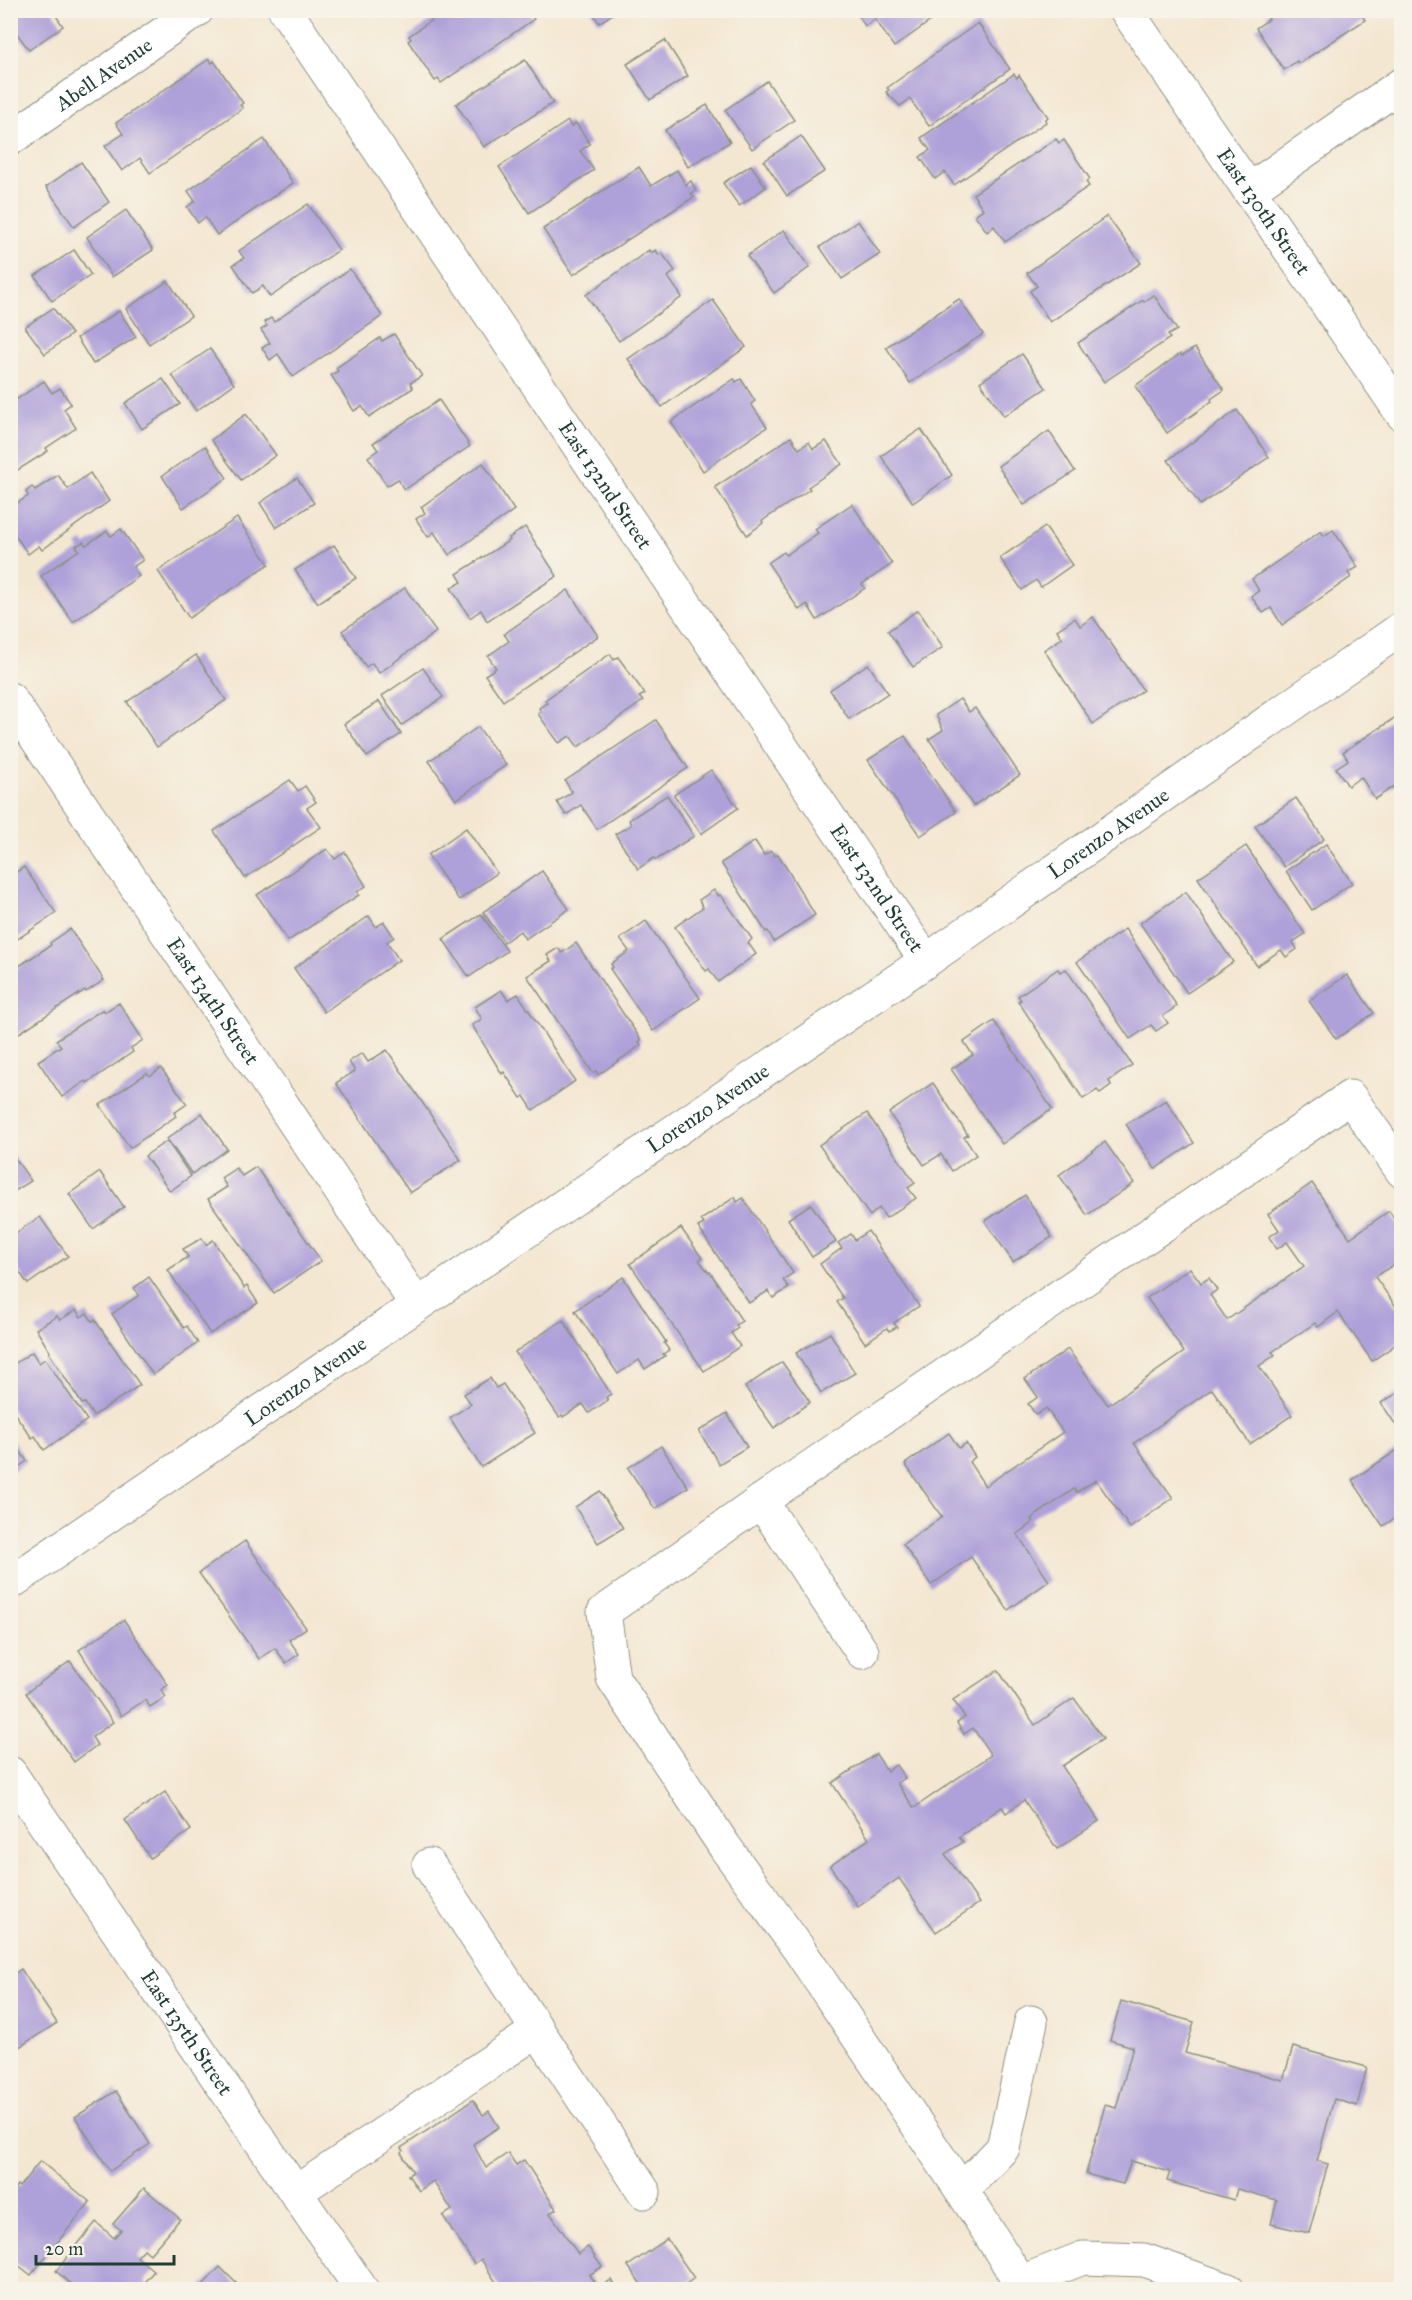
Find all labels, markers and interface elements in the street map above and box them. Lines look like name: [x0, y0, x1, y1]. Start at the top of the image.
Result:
street label: Abell Avenue: [50, 32, 158, 117]
street label: East 130th Street: [1211, 143, 1317, 281]
street label: East 132nd Street: [553, 416, 658, 555]
street label: Lorenzo Avenue: [1043, 782, 1174, 885]
street label: East 132nd Street: [824, 819, 930, 958]
street label: East 134th Street: [161, 933, 265, 1070]
street label: Lorenzo Avenue: [642, 1058, 774, 1159]
street label: Lorenzo Avenue: [240, 1330, 372, 1432]
street label: East 135th Street: [135, 1965, 239, 2101]
scale bar: [36, 2228, 174, 2266]
text: 20 m: [45, 2238, 83, 2260]

